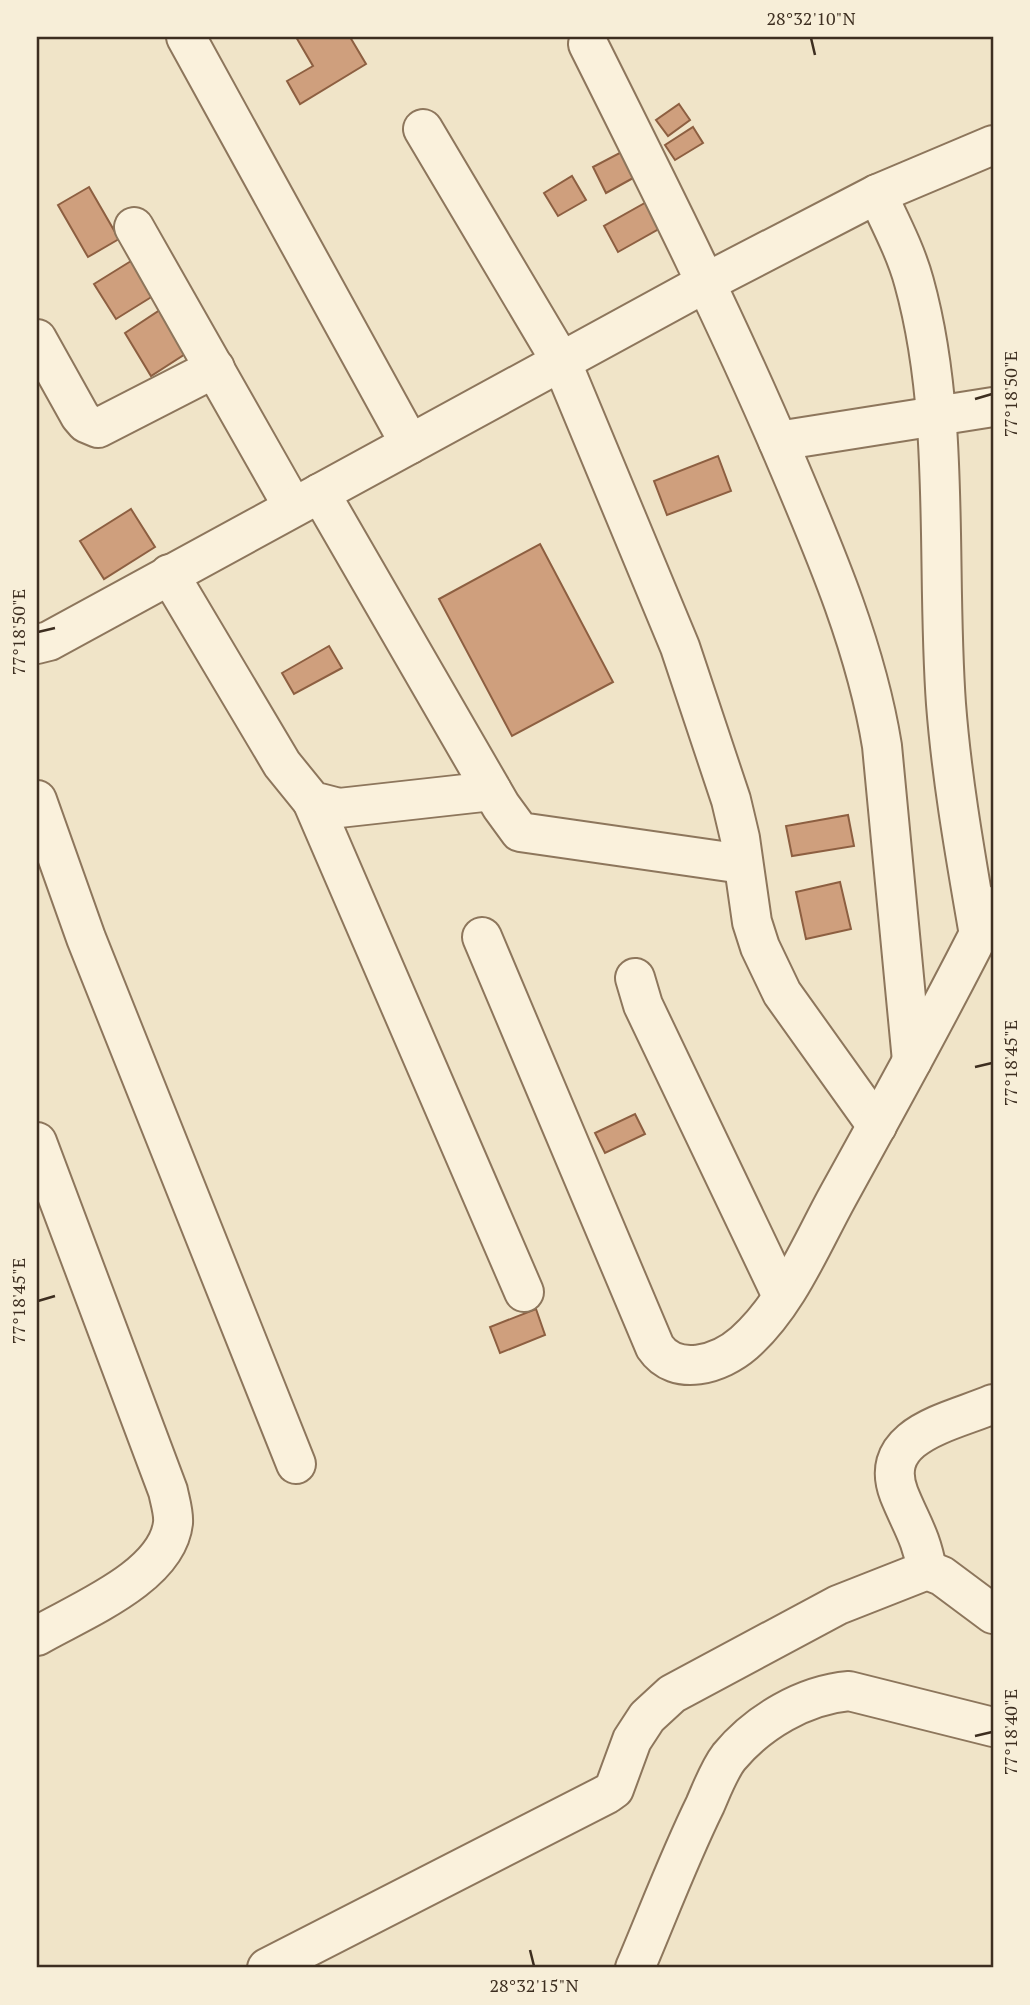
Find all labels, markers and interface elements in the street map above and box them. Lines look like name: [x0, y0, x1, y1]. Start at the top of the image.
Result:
text: 28°32'10"N: [766, 6, 856, 30]
text: 77°18'50"E: [998, 351, 1022, 437]
text: 77°18'50"E: [6, 589, 30, 675]
text: 77°18'45"E: [998, 1020, 1022, 1106]
text: 77°18'45"E: [6, 1258, 30, 1344]
text: 77°18'40"E: [998, 1689, 1022, 1775]
text: 28°32'15"N: [489, 1973, 579, 1997]

